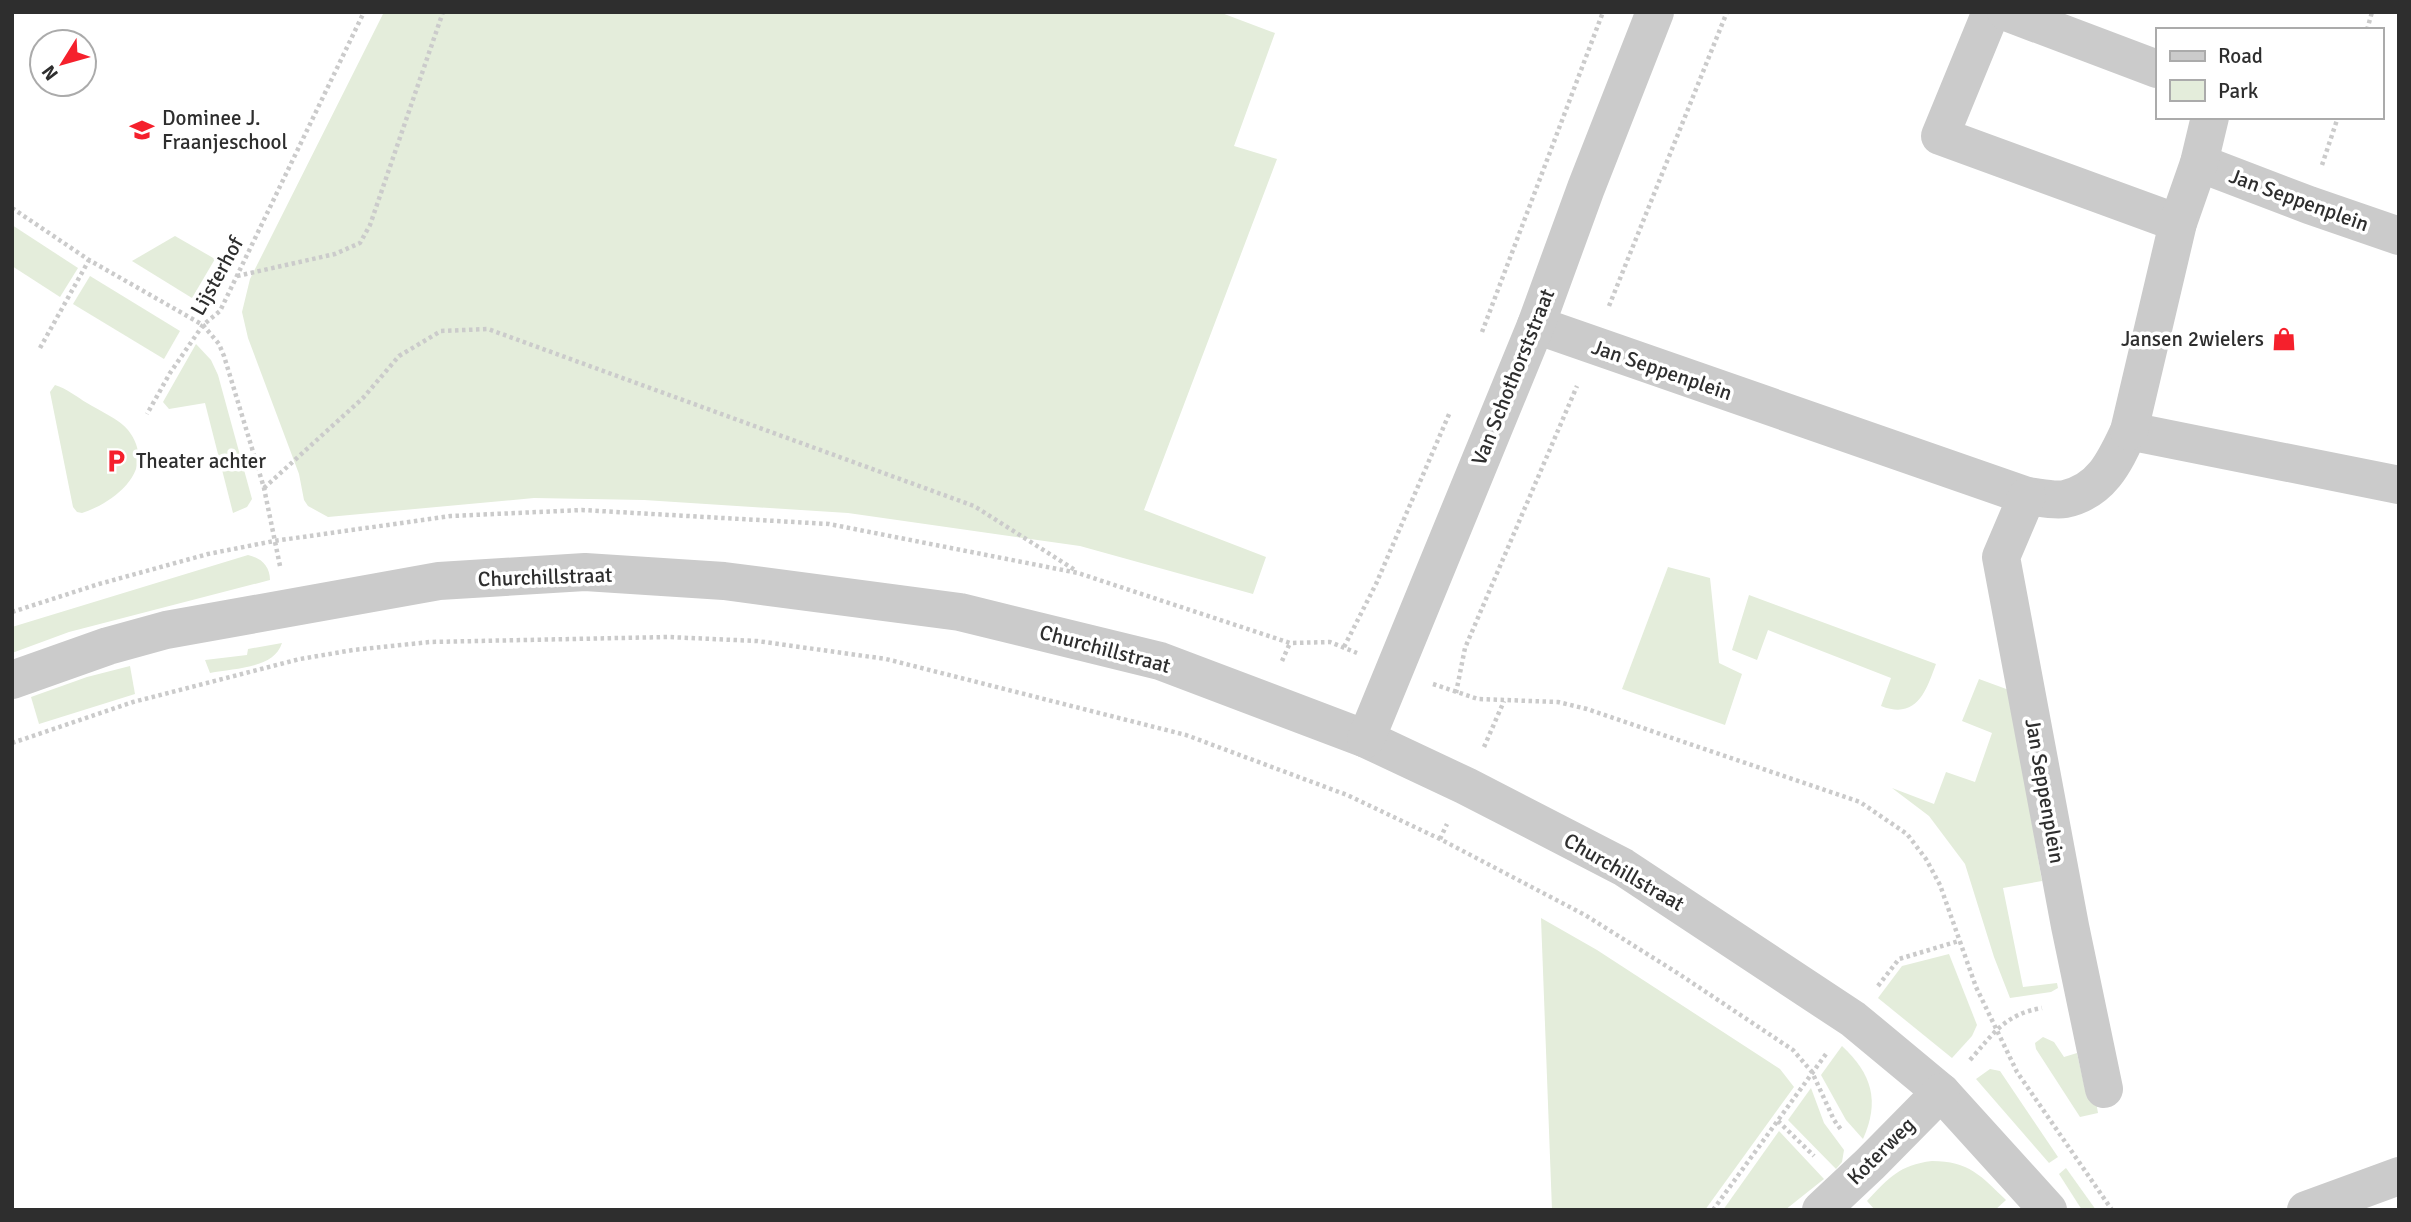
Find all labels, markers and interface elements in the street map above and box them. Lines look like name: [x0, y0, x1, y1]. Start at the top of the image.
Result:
north arrow: [28, 28, 98, 98]
legend: [2156, 28, 2383, 119]
text: Road: [2218, 43, 2263, 69]
text: N: [37, 60, 64, 85]
text: Park: [2218, 78, 2259, 104]
place label: Dominee J. Fraanjeschool: [162, 105, 288, 155]
school or university icon: Dominee J. Fraanjeschool: [128, 116, 156, 144]
street label: Jan Seppenplein: [2226, 163, 2372, 237]
street label: Lijsterhof: [185, 231, 250, 320]
street label: Van Schothorststraat: [1466, 285, 1560, 469]
shop icon: Jansen 2wielers: [2270, 325, 2298, 353]
place label: Jansen 2wielers: [2121, 326, 2264, 352]
street label: Jan Seppenplein: [1588, 334, 1736, 406]
parking icon: Theater achter: [102, 447, 130, 475]
place label: Theater achter: [136, 448, 266, 474]
street label: Churchillstraat: [477, 562, 613, 592]
street label: Churchillstraat: [1037, 619, 1173, 679]
street label: Jan Seppenplein: [2019, 716, 2071, 866]
street label: Churchillstraat: [1559, 827, 1689, 917]
street label: Koterweg: [1842, 1112, 1920, 1190]

